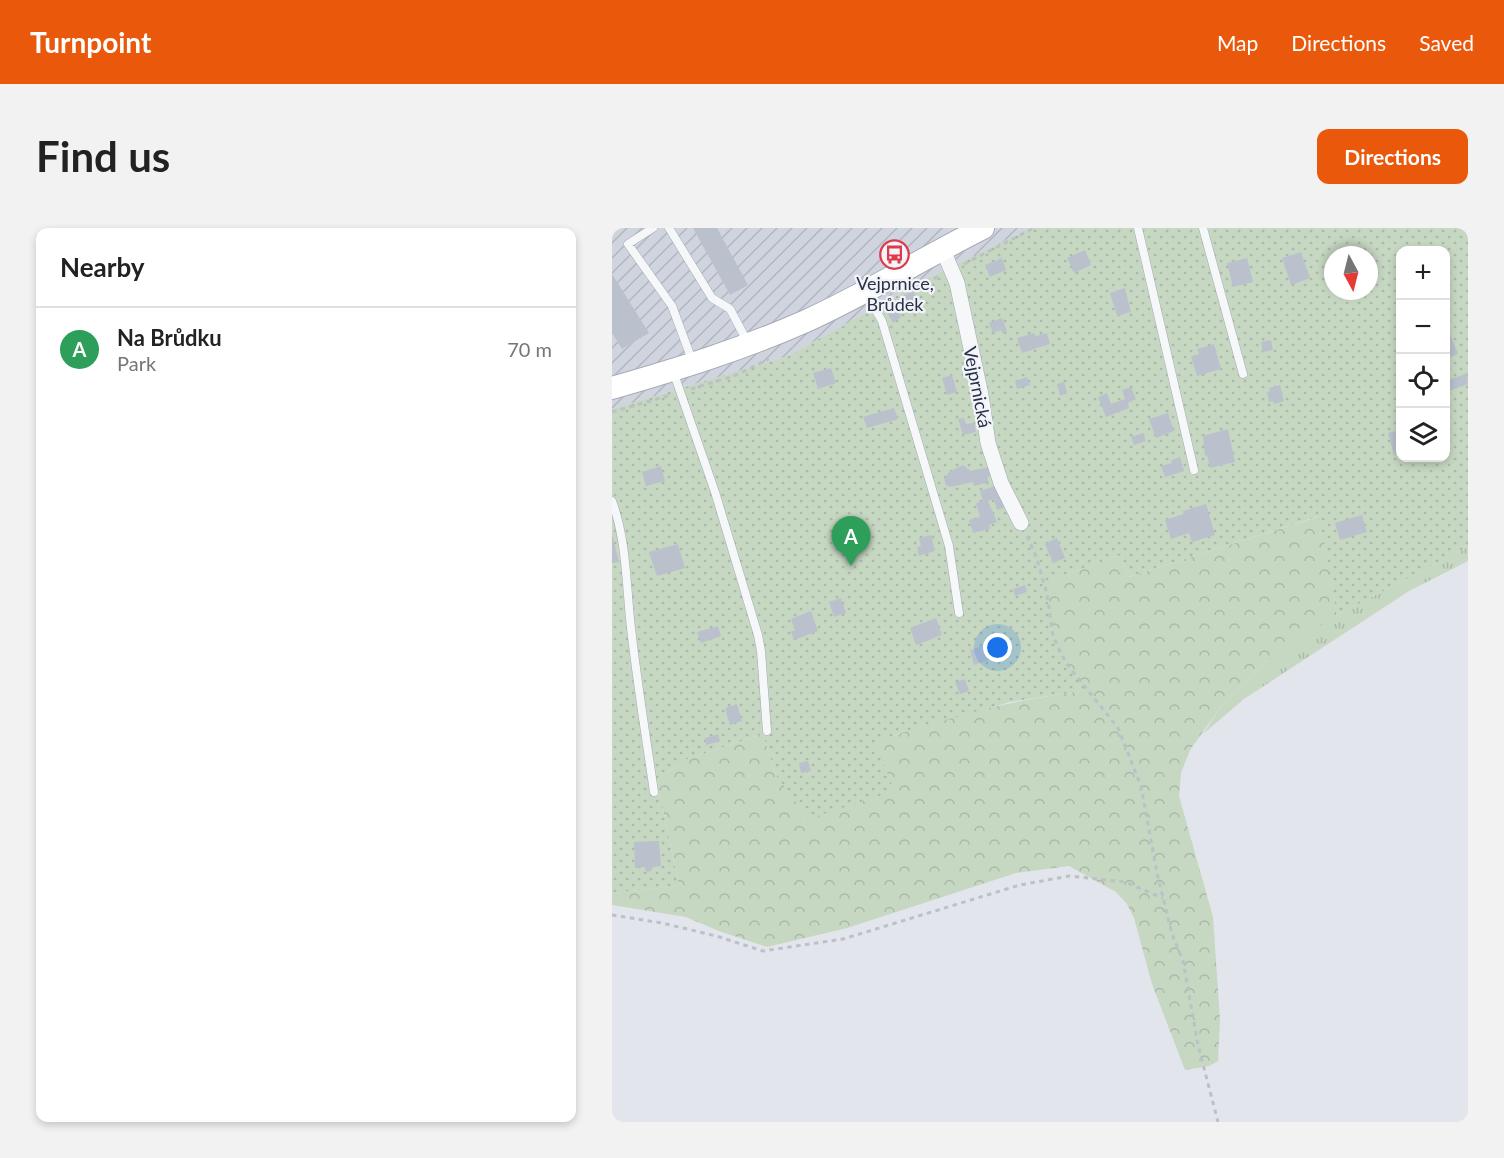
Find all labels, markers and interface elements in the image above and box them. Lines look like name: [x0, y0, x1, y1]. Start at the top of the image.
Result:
text: Turnpoint: [30, 25, 151, 59]
text: Map: [1217, 30, 1258, 55]
text: Directions: [1291, 30, 1386, 55]
text: Saved: [1419, 30, 1474, 55]
button: Directions: [1317, 129, 1468, 184]
text: Find us: [36, 131, 170, 181]
bus stop icon: Vejprnice, Brůdek: [879, 238, 911, 270]
north arrow: [1324, 246, 1378, 300]
map controls: [1396, 246, 1450, 462]
button: +: [1396, 246, 1450, 300]
text: Nearby: [60, 251, 145, 283]
place label: Vejprnice, Brůdek: [856, 272, 934, 315]
button: −: [1396, 300, 1450, 354]
text: Na Brůdku: [117, 324, 222, 351]
text: A: [73, 337, 86, 361]
text: 70 m: [507, 337, 552, 361]
street label: Vejprnická: [959, 344, 997, 430]
text: Park: [117, 351, 156, 375]
button: locate: [1396, 354, 1450, 408]
button: layers: [1396, 408, 1450, 462]
pin: A: [832, 516, 870, 566]
your location: [983, 633, 1012, 662]

